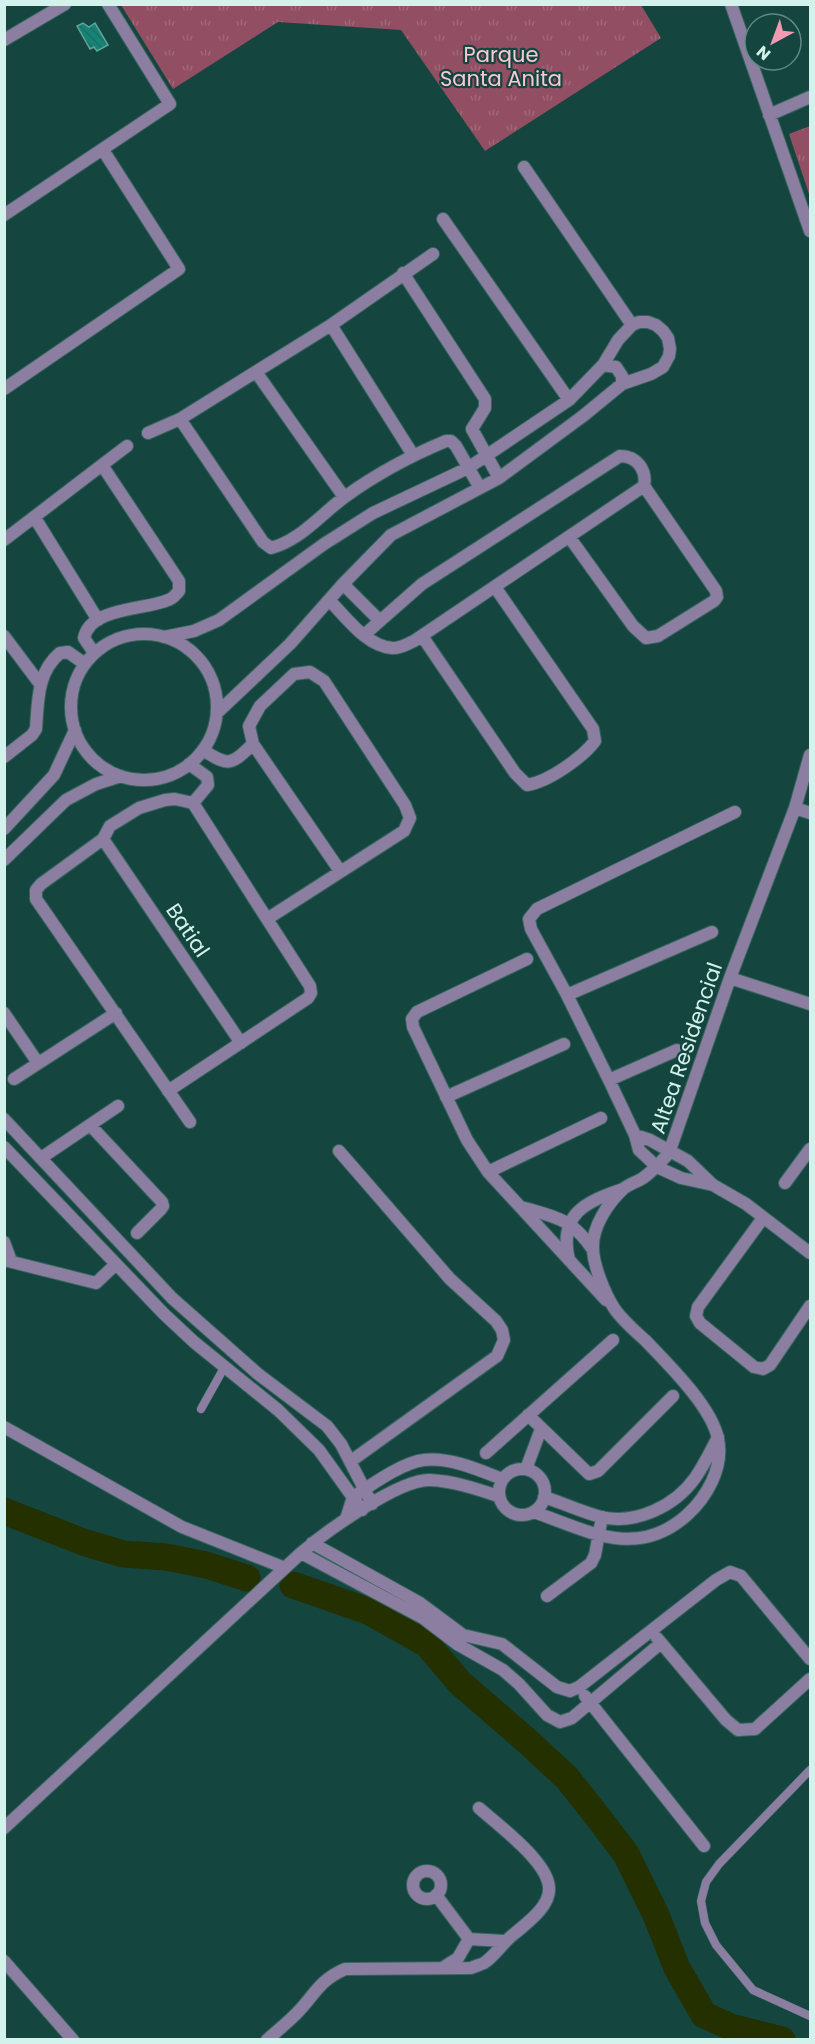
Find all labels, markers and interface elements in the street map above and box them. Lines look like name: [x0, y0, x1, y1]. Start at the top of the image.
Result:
north arrow: [743, 12, 803, 72]
park label: Parque Santa Anita: [440, 40, 562, 93]
text: N: [751, 40, 776, 66]
street label: Batial: [159, 897, 217, 963]
street label: Altea Residencial: [643, 958, 729, 1138]

